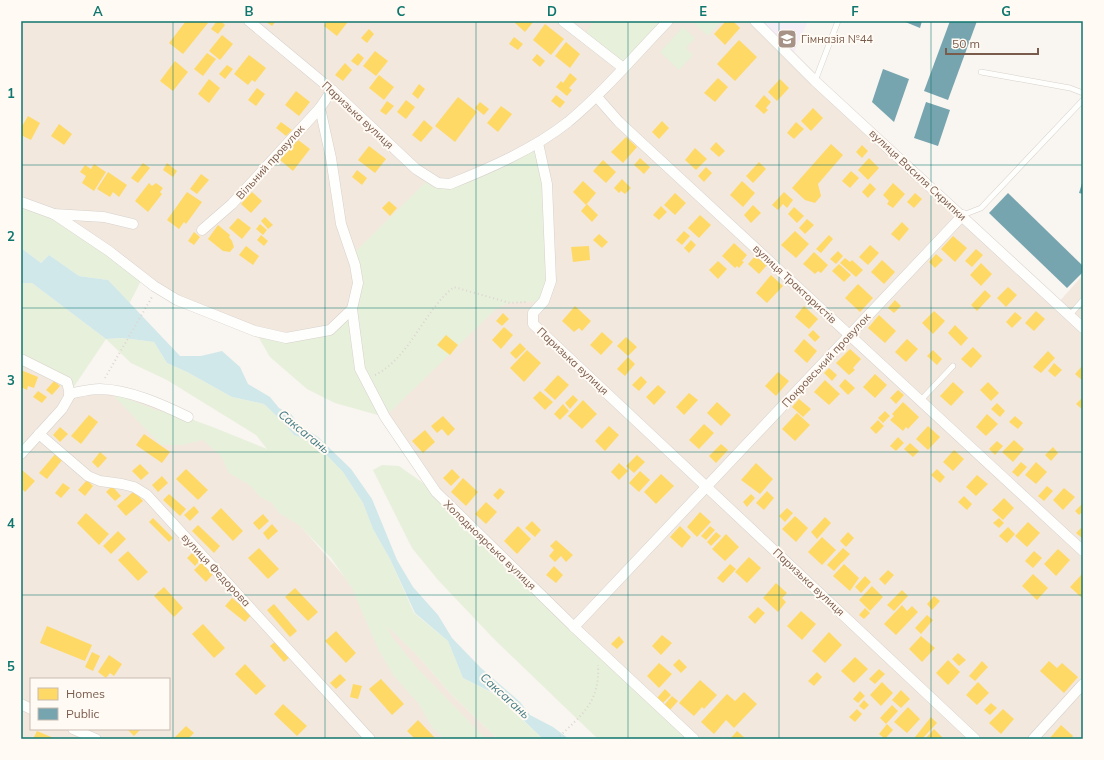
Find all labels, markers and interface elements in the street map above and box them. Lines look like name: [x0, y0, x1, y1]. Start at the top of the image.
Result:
text: A: [93, 3, 103, 19]
text: B: [245, 3, 254, 19]
text: C: [397, 3, 406, 19]
text: D: [547, 3, 557, 19]
text: E: [699, 3, 707, 19]
text: F: [851, 3, 859, 19]
text: G: [1001, 3, 1011, 19]
school or university icon: Гімназія №44: [776, 28, 798, 50]
scale bar: [946, 30, 1038, 56]
place label: Гімназія №44: [801, 32, 873, 46]
text: 50 m: [952, 36, 980, 51]
street label: Паризька вулиця: [319, 78, 397, 152]
text: 1: [7, 85, 15, 101]
street label: Вільний провулок: [233, 122, 307, 202]
street label: вулиця Василя Скрипки: [867, 126, 969, 224]
text: 2: [7, 228, 15, 244]
street label: вулиця Трактористів: [750, 242, 840, 326]
street label: Покровський провулок: [779, 310, 873, 410]
street label: Паризька вулиця: [534, 324, 612, 398]
text: 3: [7, 372, 15, 388]
water label: Саксагань: [276, 406, 333, 457]
street label: Холодноярська вулиця: [441, 497, 539, 593]
text: 4: [7, 515, 15, 531]
street label: вулиця Федорова: [178, 530, 254, 610]
street label: Паризька вулиця: [770, 545, 848, 619]
text: 5: [7, 658, 15, 674]
water label: Саксагань: [477, 669, 534, 722]
legend: [30, 678, 170, 730]
text: Homes: [66, 686, 105, 701]
text: Public: [66, 706, 100, 721]

